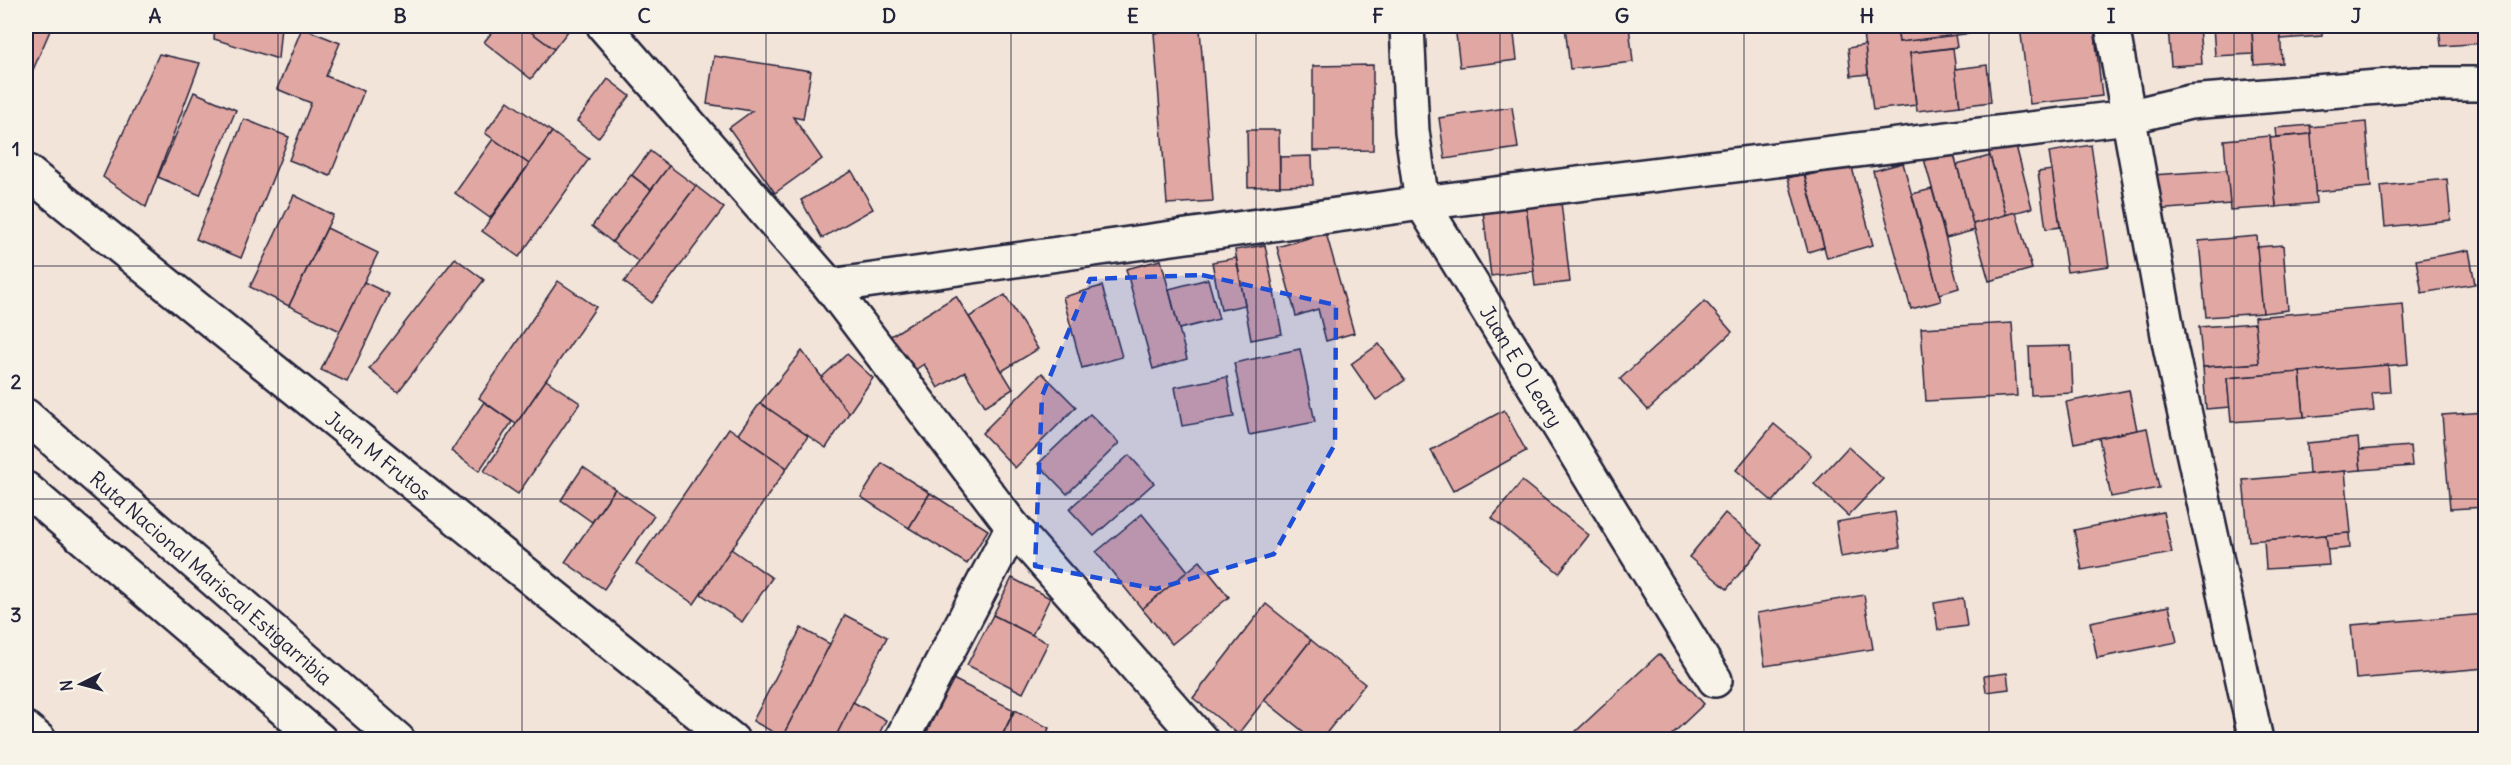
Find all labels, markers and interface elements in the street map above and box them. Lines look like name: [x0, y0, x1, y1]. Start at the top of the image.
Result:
text: A: [149, 3, 162, 28]
text: B: [393, 3, 407, 28]
text: C: [637, 3, 651, 28]
text: D: [882, 3, 896, 28]
text: E: [1127, 3, 1139, 28]
text: F: [1372, 3, 1384, 28]
text: G: [1615, 3, 1629, 28]
text: H: [1860, 3, 1874, 28]
text: I: [2107, 3, 2116, 28]
text: J: [2351, 3, 2362, 28]
text: 1: [12, 136, 20, 161]
street label: Juan E O Leary: [1475, 300, 1569, 431]
text: 2: [11, 369, 22, 394]
street label: Juan M Frutos: [321, 405, 436, 505]
street label: Ruta Nacional Mariscal Estigarribia: [85, 465, 338, 690]
text: 3: [10, 602, 22, 627]
north arrow: [51, 654, 111, 714]
text: N: [56, 679, 77, 692]

